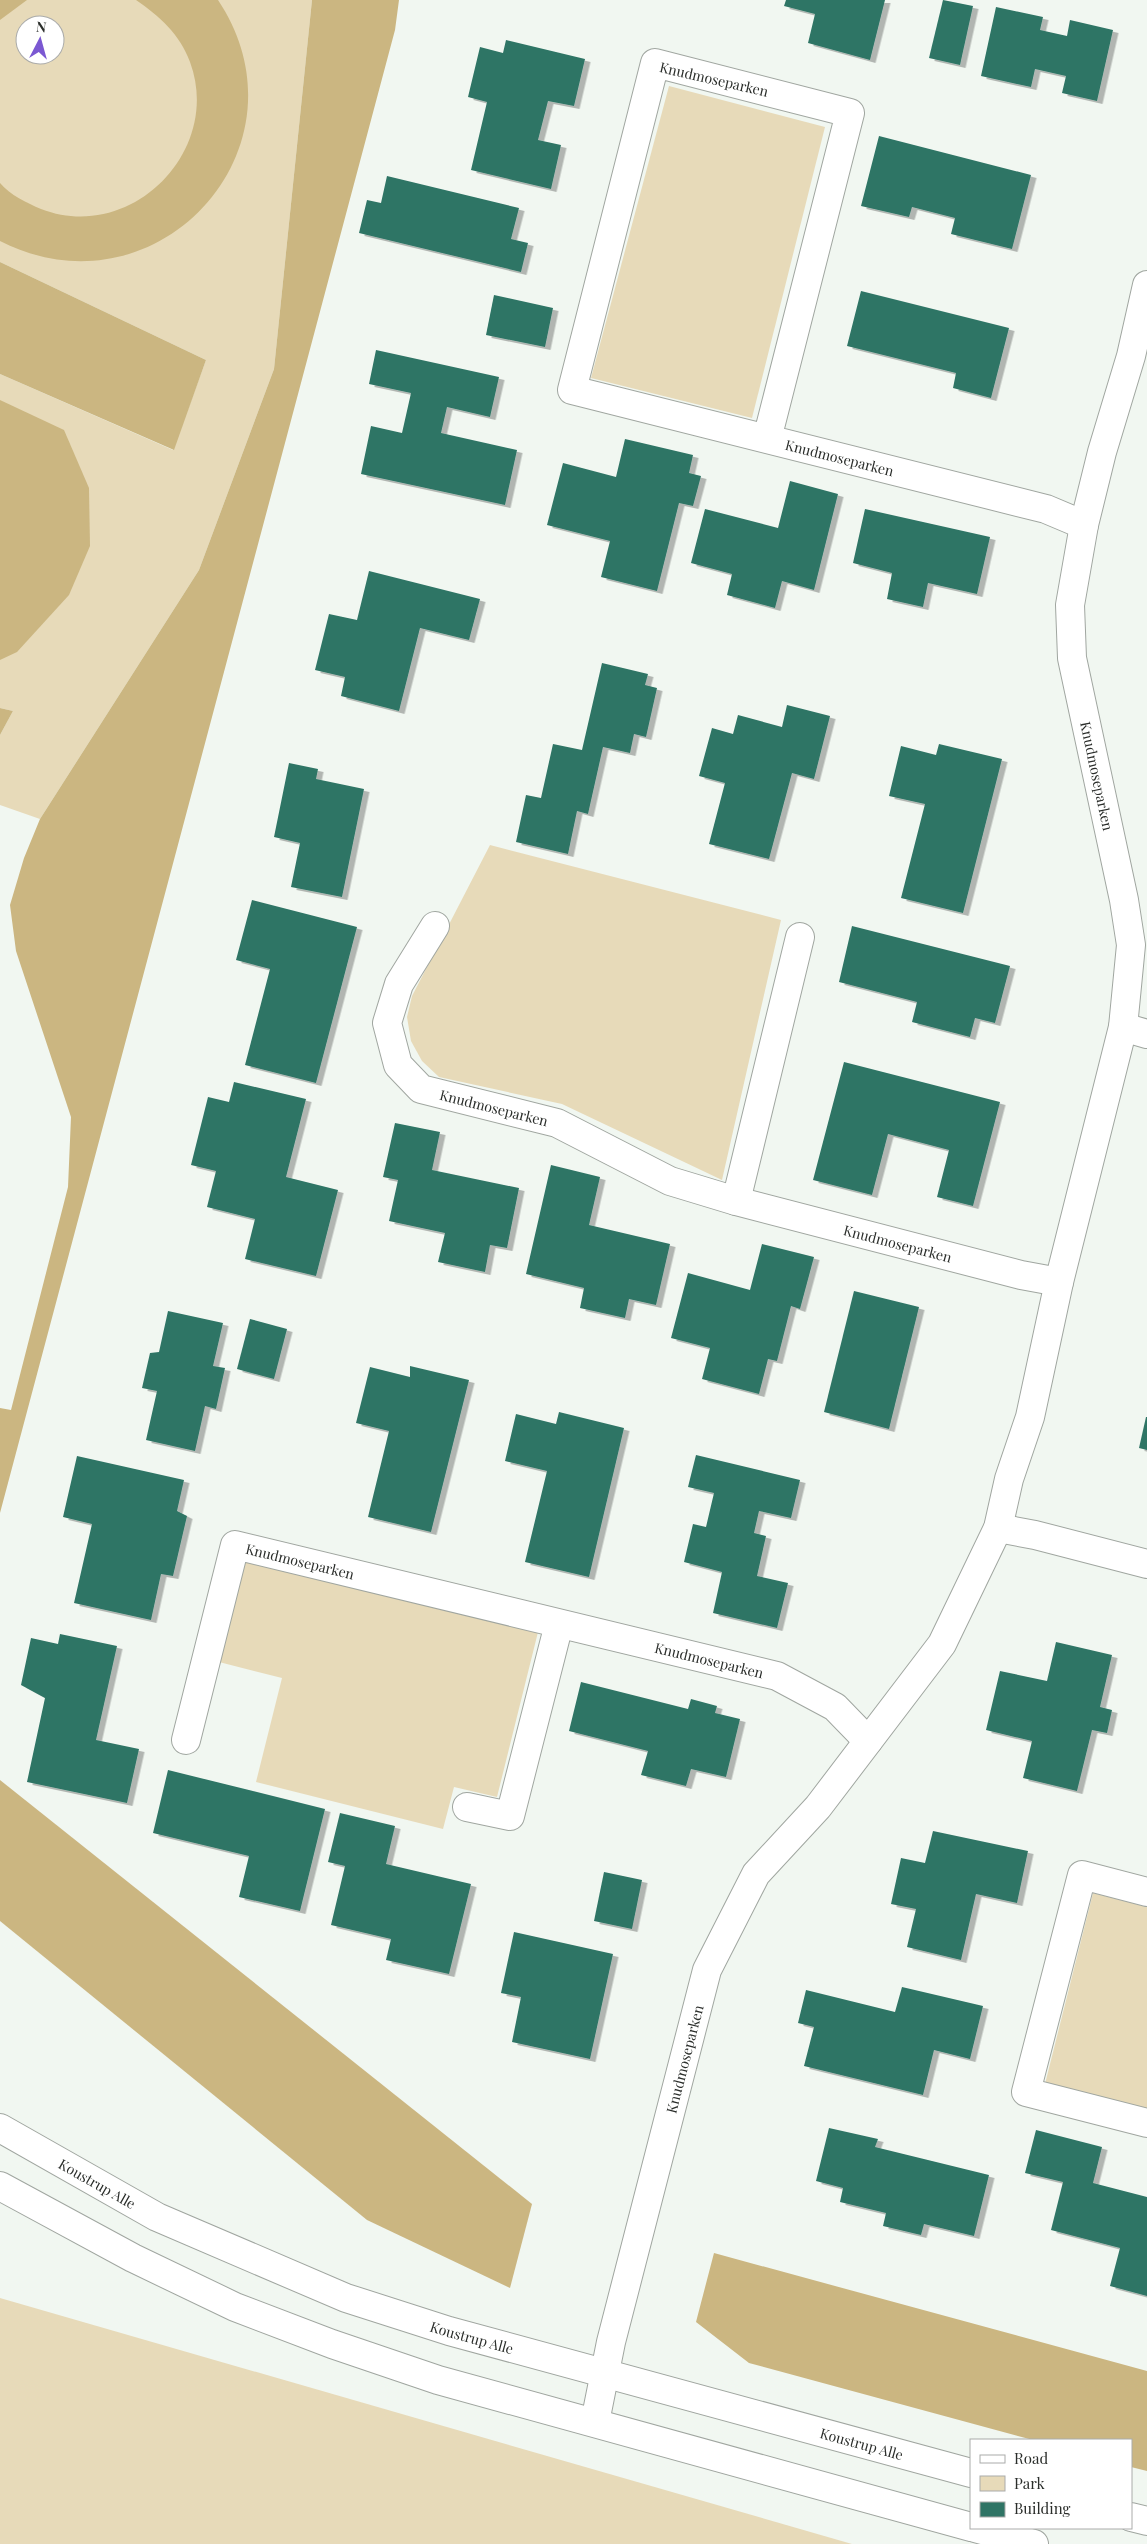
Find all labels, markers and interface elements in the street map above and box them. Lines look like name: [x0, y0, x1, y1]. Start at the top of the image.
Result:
north arrow: [15, 15, 65, 65]
text: N: [35, 17, 47, 37]
street label: Knudmoseparken: [658, 57, 771, 101]
street label: Knudmoseparken: [783, 434, 896, 480]
street label: Knudmoseparken: [1076, 720, 1118, 833]
street label: Knudmoseparken: [438, 1085, 551, 1130]
street label: Knudmoseparken: [842, 1220, 955, 1266]
street label: Knudmoseparken: [244, 1538, 357, 1583]
street label: Knudmoseparken: [653, 1637, 766, 1682]
street label: Knudmoseparken: [661, 2002, 707, 2115]
street label: Koustrup Alle: [56, 2154, 139, 2213]
street label: Koustrup Alle: [428, 2316, 516, 2358]
street label: Koustrup Alle: [818, 2423, 906, 2464]
legend: [970, 2439, 1132, 2529]
text: Road: [1014, 2448, 1048, 2468]
text: Park: [1014, 2473, 1046, 2493]
text: Building: [1014, 2498, 1071, 2518]

